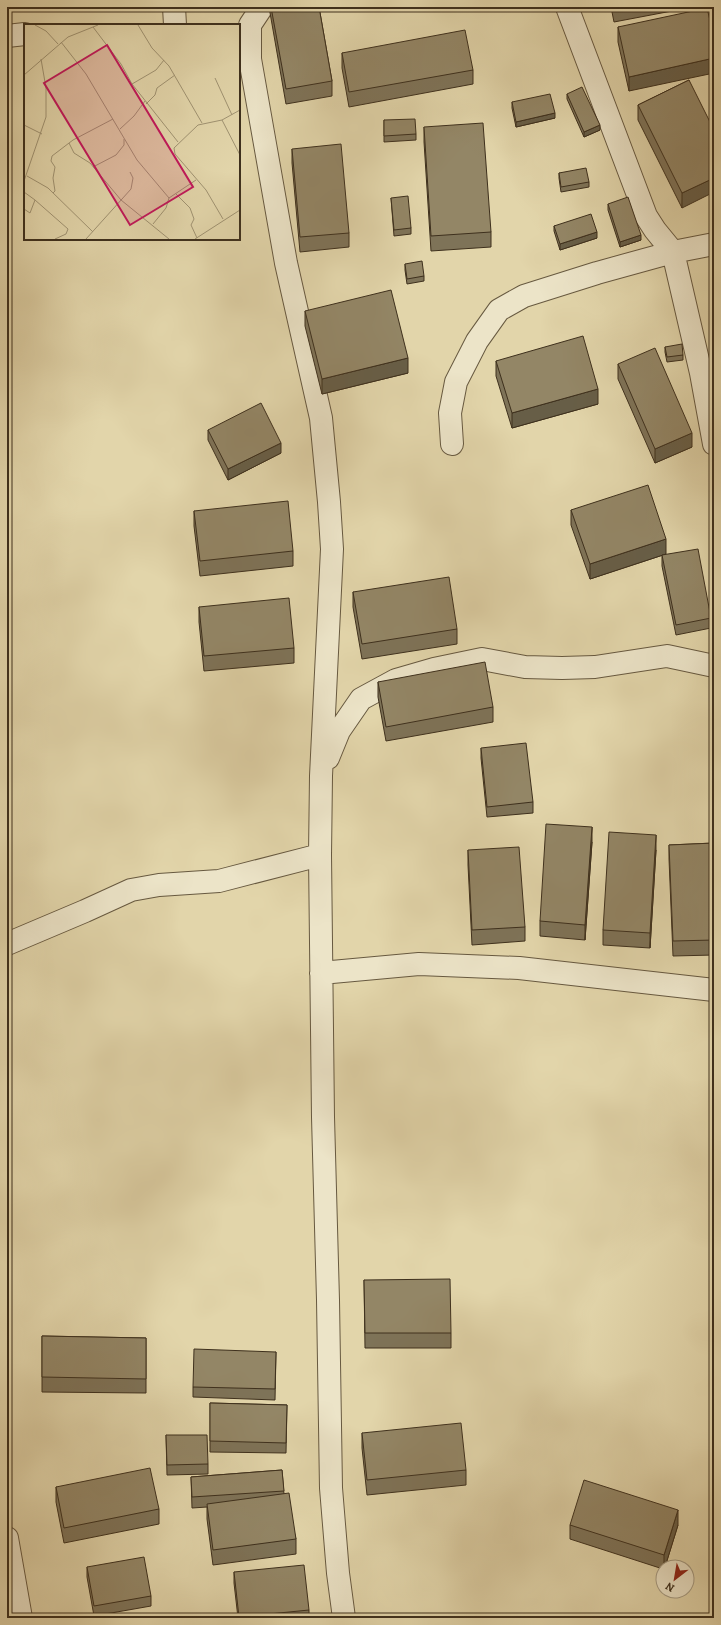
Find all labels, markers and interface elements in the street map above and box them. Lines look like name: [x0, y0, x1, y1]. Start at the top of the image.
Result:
inset map: [24, 24, 240, 240]
north arrow: [655, 1559, 695, 1599]
text: N: [663, 1579, 677, 1596]

